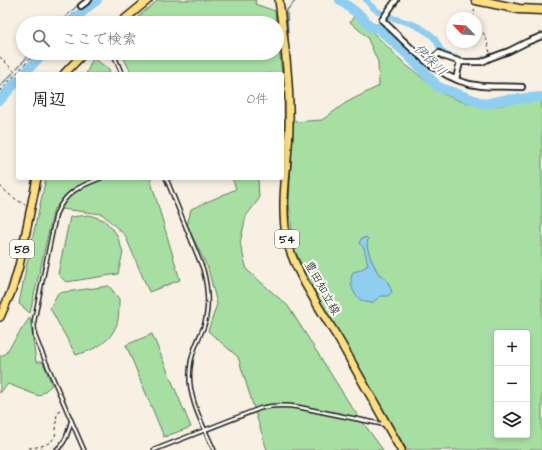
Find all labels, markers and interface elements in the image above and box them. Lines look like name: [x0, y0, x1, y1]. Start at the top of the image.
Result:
north arrow: [446, 12, 482, 48]
search box: [16, 16, 284, 60]
icon: search: [30, 27, 52, 49]
text: ここで検索: [62, 29, 137, 50]
water label: 伊保川: [410, 40, 450, 80]
text: 周辺: [32, 88, 66, 112]
text: 0件: [247, 90, 268, 108]
road number: 54: [275, 230, 299, 248]
road number: 58: [10, 240, 34, 258]
street label: 豊田知立線: [300, 258, 344, 318]
map controls: [494, 330, 530, 438]
button: +: [494, 330, 530, 366]
button: −: [494, 366, 530, 402]
button: layers: [494, 402, 530, 438]

